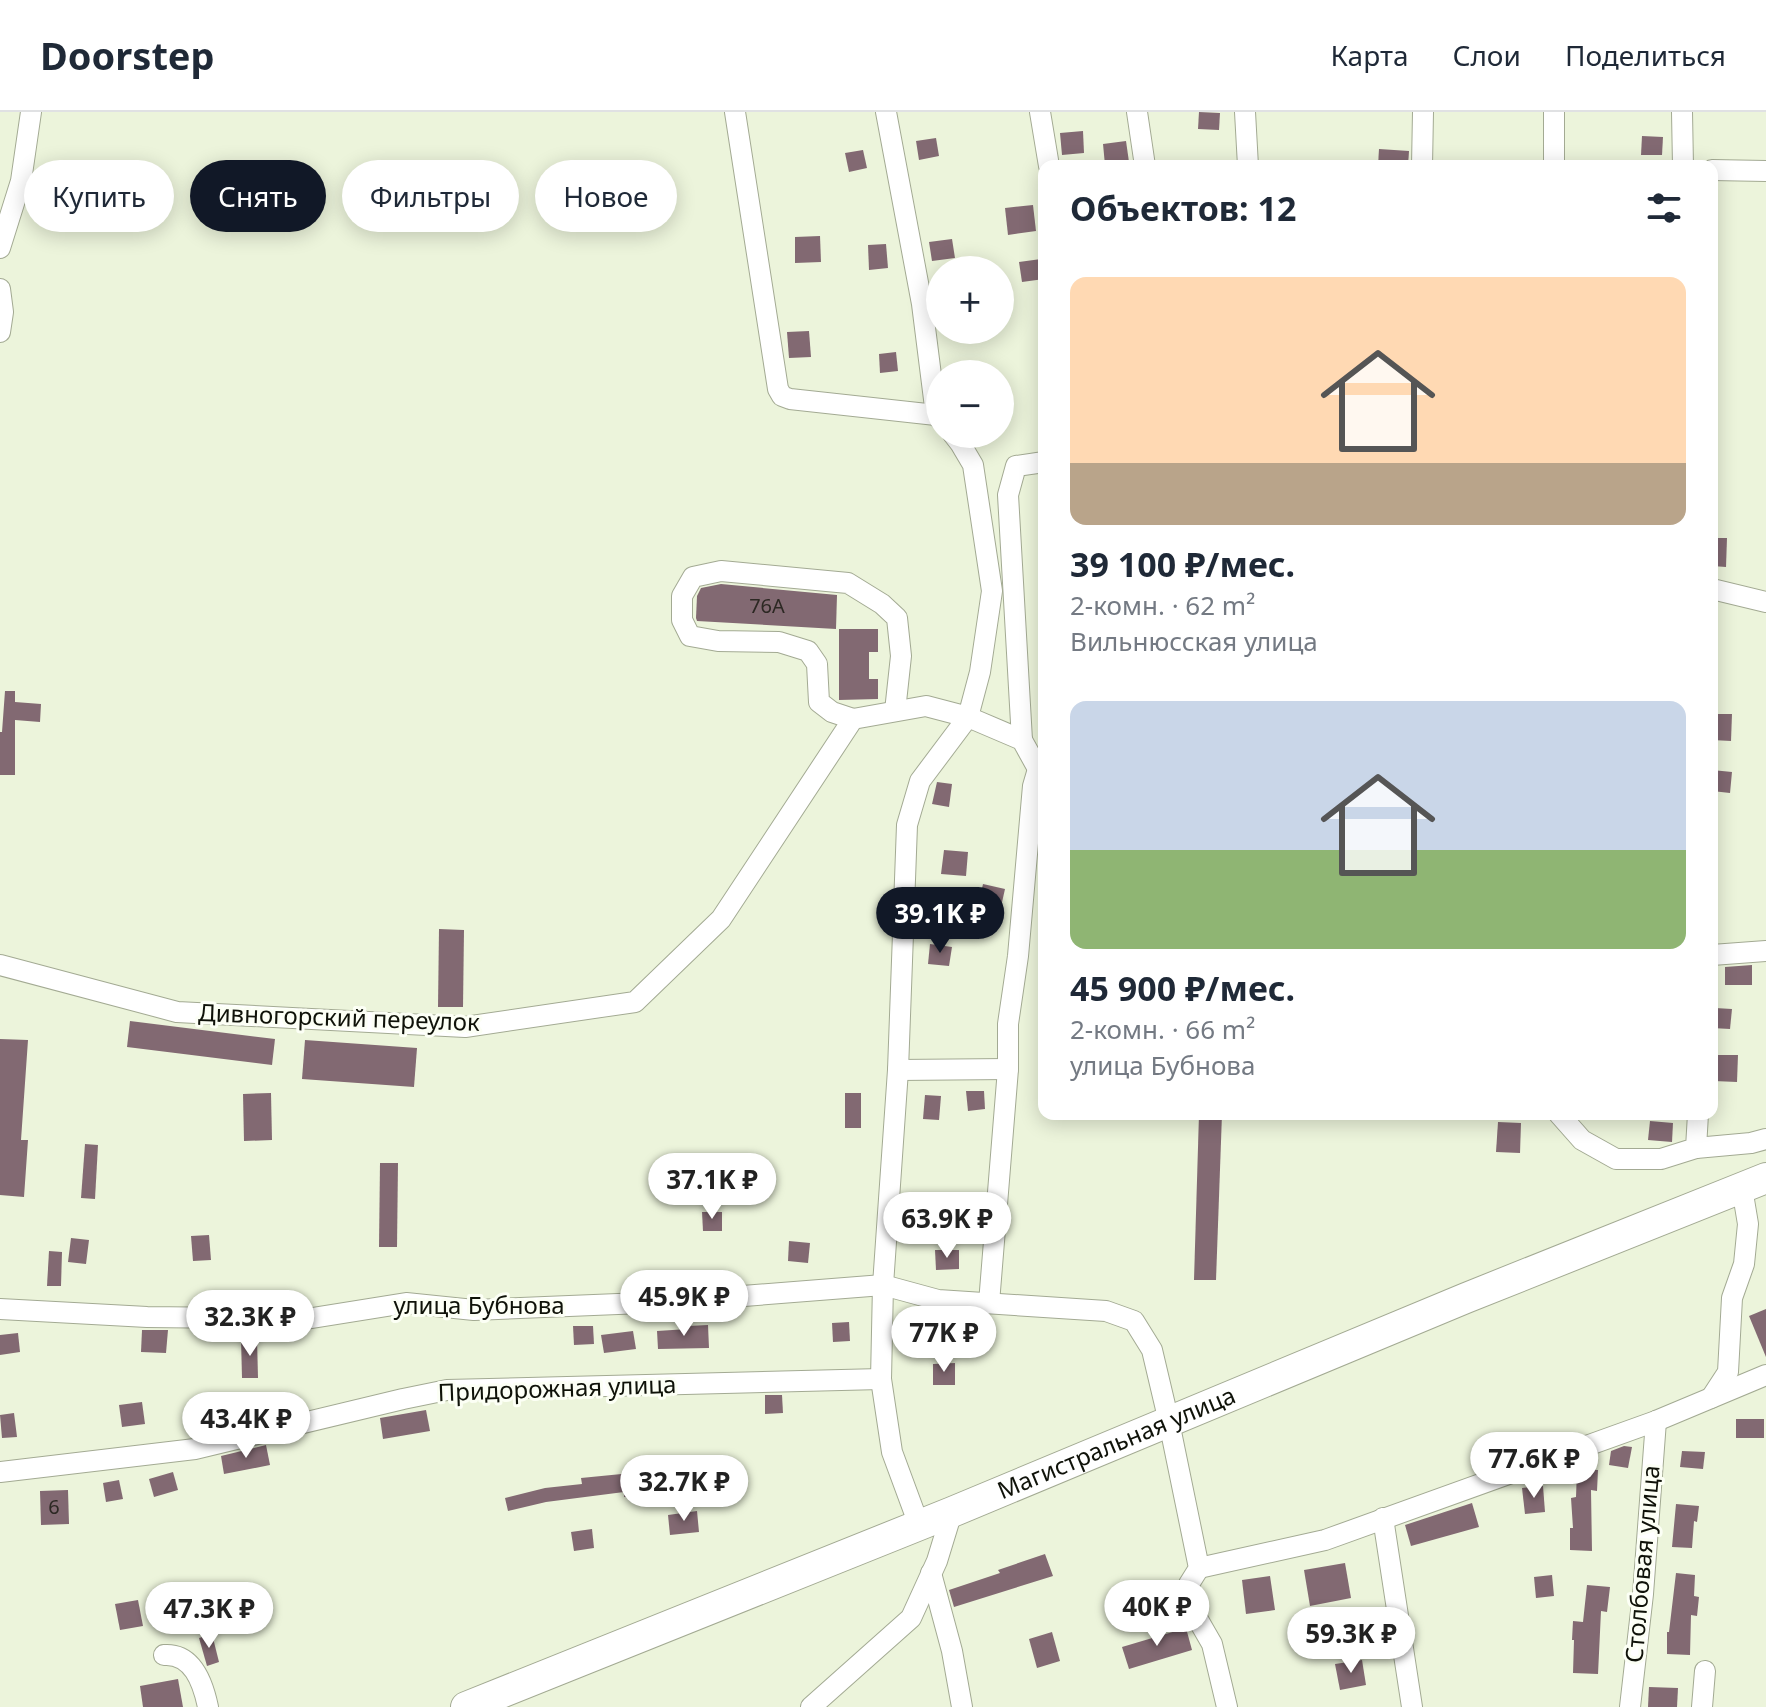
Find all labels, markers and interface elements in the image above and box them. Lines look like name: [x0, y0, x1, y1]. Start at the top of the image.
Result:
text: Doorstep: [40, 29, 215, 81]
text: Карта: [1330, 36, 1409, 74]
text: Слои: [1453, 36, 1521, 74]
text: Поделиться: [1565, 36, 1726, 74]
chip: Купить: [24, 160, 174, 232]
chip: Снять: [190, 160, 326, 232]
chip: Фильтры: [342, 160, 519, 232]
chip: Новое: [535, 160, 677, 232]
text: Объектов: 12: [1070, 185, 1296, 231]
icon: filters: [1642, 186, 1686, 230]
map controls: [926, 256, 1014, 448]
button: +: [926, 256, 1014, 344]
icon: home: [1306, 329, 1450, 473]
button: −: [926, 360, 1014, 448]
text: 39 100 ₽/мес.: [1070, 541, 1295, 587]
text: 2-комн. · 62 m²: [1070, 587, 1255, 623]
house number: 76А: [749, 592, 785, 619]
text: Вильнюсская улица: [1070, 623, 1318, 659]
icon: home: [1306, 753, 1450, 897]
pin: 39.1K ₽: [866, 887, 1014, 955]
text: 39.1K ₽: [894, 895, 986, 931]
text: 45 900 ₽/мес.: [1070, 965, 1295, 1011]
street label: Дивногорский переулок: [198, 995, 481, 1038]
text: 2-комн. · 66 m²: [1070, 1011, 1255, 1047]
text: улица Бубнова: [1070, 1047, 1255, 1083]
pin: 37.1K ₽: [638, 1153, 786, 1221]
text: 37.1K ₽: [666, 1161, 758, 1197]
pin: 63.9K ₽: [873, 1192, 1021, 1260]
text: 63.9K ₽: [901, 1200, 993, 1236]
pin: 45.9K ₽: [610, 1270, 758, 1338]
text: 45.9K ₽: [638, 1278, 730, 1314]
street label: улица Бубнова: [393, 1288, 565, 1321]
pin: 32.3K ₽: [176, 1290, 324, 1358]
text: 32.3K ₽: [204, 1298, 296, 1334]
pin: 77K ₽: [888, 1306, 1000, 1374]
text: 77K ₽: [909, 1314, 979, 1350]
street label: Придорожная улица: [437, 1367, 677, 1408]
street label: Магистральная улица: [992, 1378, 1240, 1506]
pin: 43.4K ₽: [172, 1392, 320, 1460]
text: 43.4K ₽: [200, 1400, 292, 1436]
pin: 77.6K ₽: [1460, 1432, 1608, 1500]
text: 77.6K ₽: [1488, 1440, 1580, 1476]
pin: 32.7K ₽: [610, 1455, 758, 1523]
text: 32.7K ₽: [638, 1463, 730, 1499]
street label: Столбовая улица: [1616, 1464, 1667, 1664]
house number: 6: [48, 1493, 60, 1520]
pin: 40K ₽: [1101, 1580, 1213, 1648]
pin: 47.3K ₽: [135, 1582, 283, 1650]
text: 40K ₽: [1122, 1588, 1192, 1624]
text: 47.3K ₽: [163, 1590, 255, 1626]
pin: 59.3K ₽: [1277, 1607, 1425, 1675]
text: 59.3K ₽: [1305, 1615, 1397, 1651]

